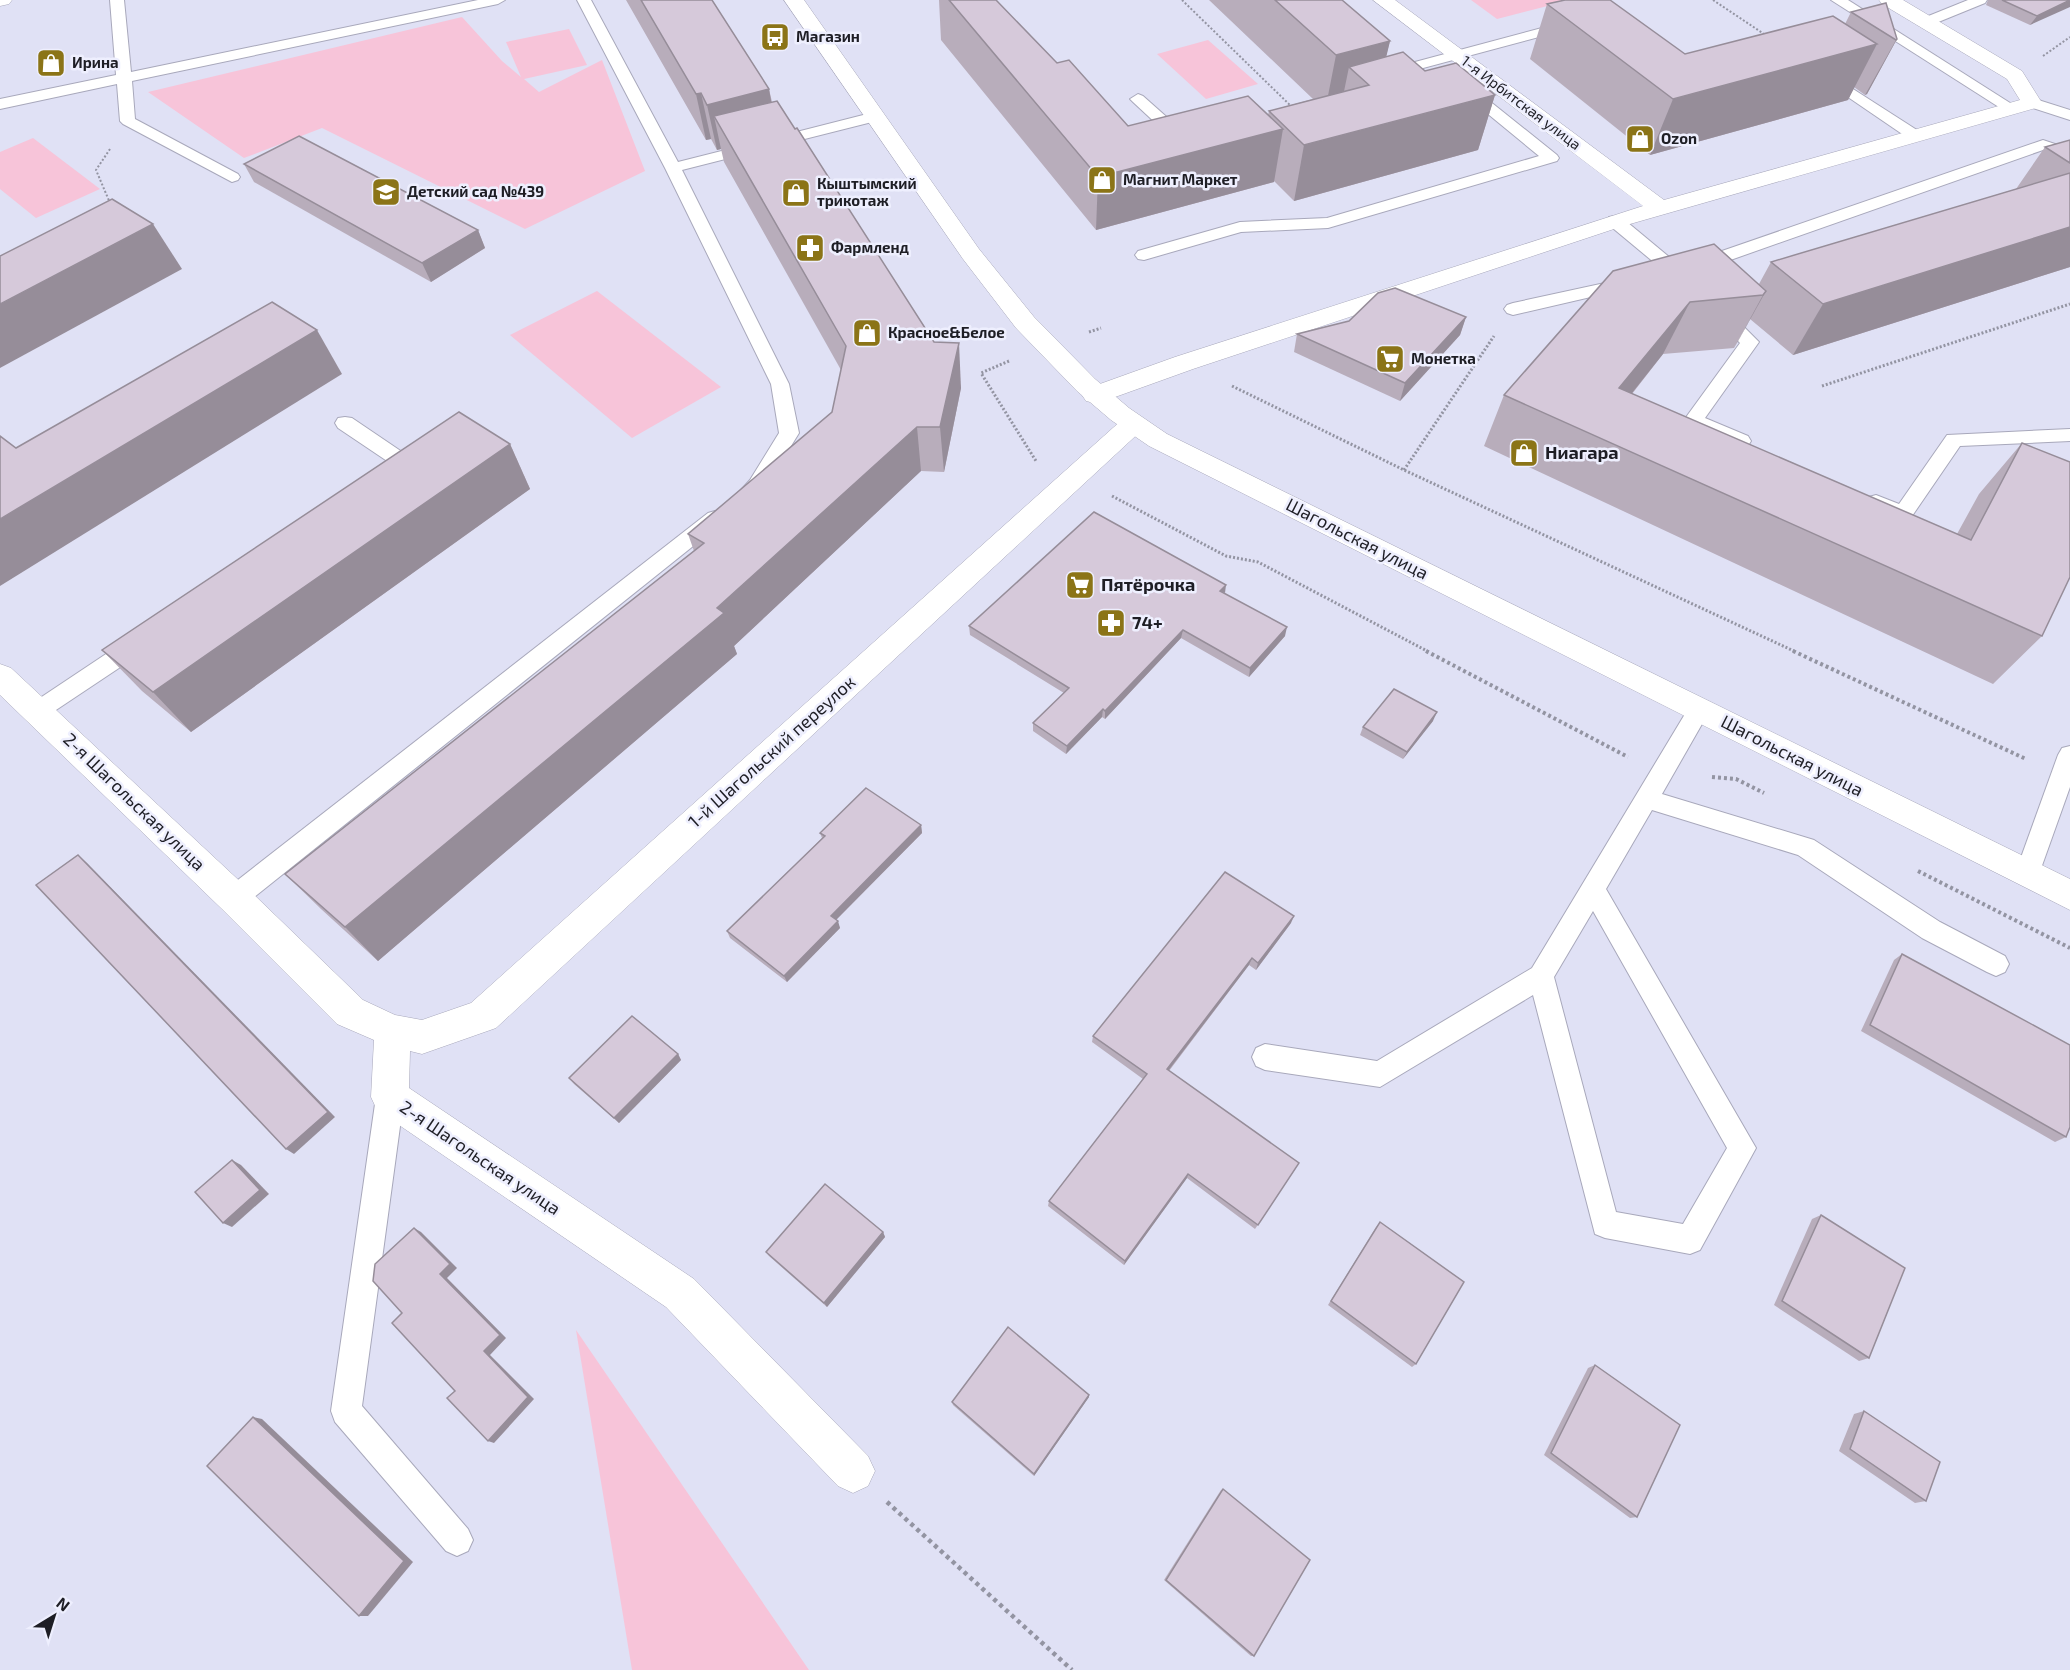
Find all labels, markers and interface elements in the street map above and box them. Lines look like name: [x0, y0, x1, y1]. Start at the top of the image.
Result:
bus stop icon: Магазин: [759, 21, 791, 53]
place label: Магазин: [796, 27, 860, 45]
shop icon: Ирина: [35, 47, 67, 79]
street label: 1-я Ирбитская улица: [1458, 51, 1585, 154]
place label: Ирина: [72, 53, 119, 71]
shop icon: Ozon: [1624, 123, 1656, 155]
place label: Ozon: [1661, 129, 1697, 147]
shop icon: Магнит Маркет: [1086, 164, 1118, 196]
place label: Магнит Маркет: [1123, 170, 1238, 188]
place label: Кыштымский трикотаж: [817, 174, 917, 209]
school or university icon: Детский сад №439: [370, 176, 402, 208]
shop icon: Кыштымский трикотаж: [780, 177, 812, 209]
place label: Детский сад №439: [407, 182, 544, 200]
pharmacy icon: Фармленд: [794, 232, 826, 264]
place label: Фармленд: [831, 238, 910, 256]
shop icon: Красное&Белое: [851, 317, 883, 349]
place label: Красное&Белое: [888, 323, 1005, 341]
supermarket icon: Монетка: [1374, 343, 1406, 375]
place label: Монетка: [1411, 349, 1476, 367]
shop icon: Ниагара: [1508, 437, 1540, 469]
place label: Ниагара: [1545, 441, 1619, 463]
street label: Шагольская улица: [1283, 493, 1432, 584]
supermarket icon: Пятёрочка: [1064, 569, 1096, 601]
place label: Пятёрочка: [1101, 573, 1195, 595]
pharmacy icon: 74+: [1095, 607, 1127, 639]
place label: 74+: [1132, 611, 1163, 633]
street label: 1-й Шагольский переулок: [683, 670, 860, 832]
street label: Шагольская улица: [1718, 710, 1867, 801]
street label: 2-я Шагольская улица: [59, 728, 210, 875]
street label: 2-я Шагольская улица: [396, 1095, 565, 1219]
north arrow: [24, 1586, 84, 1646]
text: N: [53, 1593, 74, 1615]

